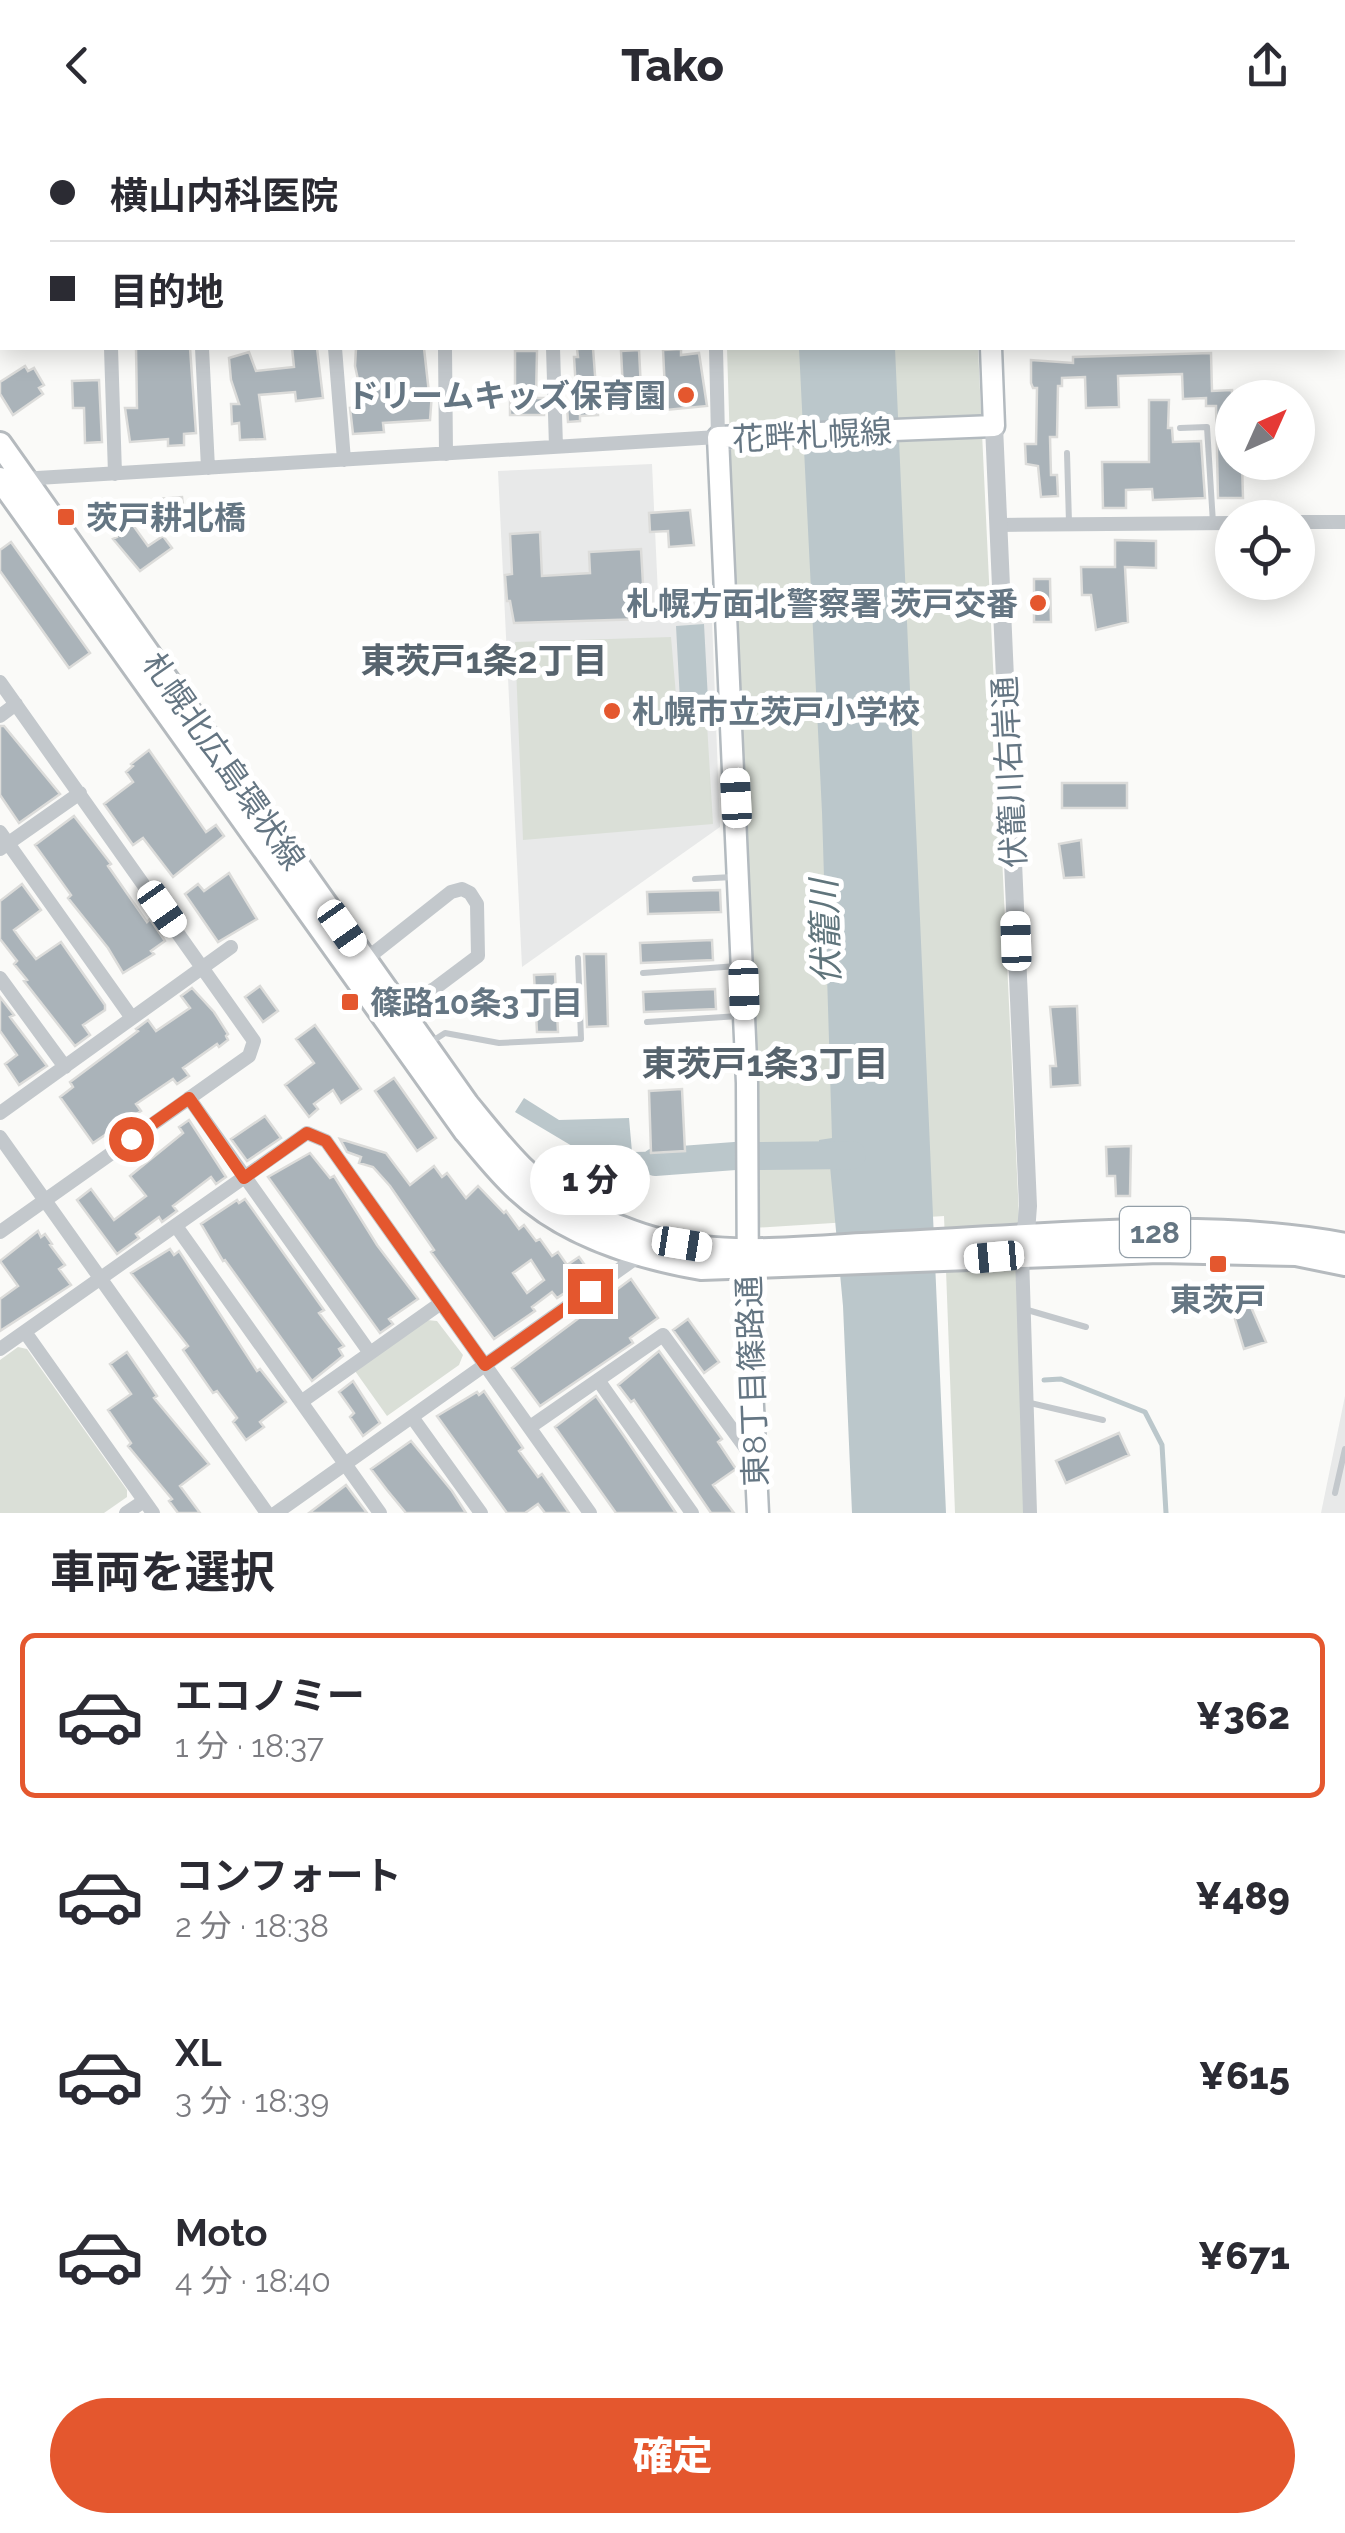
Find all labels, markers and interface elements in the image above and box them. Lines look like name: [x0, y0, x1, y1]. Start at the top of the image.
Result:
icon: back: [50, 38, 105, 93]
icon: share: [1240, 38, 1295, 93]
text: Tako: [621, 39, 724, 92]
text: 横山内科医院: [110, 173, 338, 218]
text: 目的地: [110, 269, 224, 314]
place label: ドリームキッズ保育園: [347, 377, 666, 414]
north arrow: [1215, 380, 1315, 480]
map controls: [1215, 380, 1315, 600]
marker: ドリームキッズ保育園: [675, 384, 697, 406]
street label: 花畔札幌線: [731, 412, 893, 458]
place label: 茨戸耕北橋: [86, 499, 246, 536]
button: locate: [1215, 500, 1315, 600]
marker: 茨戸耕北橋: [55, 506, 77, 528]
place label: 札幌方面北警察署 茨戸交番: [626, 585, 1018, 622]
marker: 札幌方面北警察署 茨戸交番: [1027, 592, 1049, 614]
district label: 東茨戸1条2丁目: [360, 640, 608, 681]
street label: 札幌北広島環状線: [135, 646, 313, 876]
street label: 伏籠川右岸通: [986, 675, 1032, 869]
place label: 札幌市立茨戸小学校: [632, 693, 920, 730]
marker: 札幌市立茨戸小学校: [601, 700, 623, 722]
car: [719, 767, 753, 829]
water label: 伏籠川: [803, 875, 847, 985]
car: [133, 876, 191, 942]
car: [313, 895, 371, 961]
car: [1000, 910, 1032, 972]
car: [728, 959, 760, 1021]
place label: 篠路10条3丁目: [370, 984, 583, 1021]
marker: 篠路10条3丁目: [339, 991, 361, 1013]
district label: 東茨戸1条3丁目: [642, 1043, 888, 1084]
route start: [109, 1117, 154, 1162]
callout: 1 分: [530, 1146, 650, 1216]
text: 1 分: [562, 1161, 618, 1198]
road number: 128: [1120, 1207, 1190, 1257]
car: [650, 1224, 714, 1264]
car: [963, 1239, 1025, 1275]
marker: 東茨戸: [1207, 1253, 1229, 1275]
route end: [568, 1269, 613, 1314]
street label: 東8丁目篠路通: [730, 1275, 774, 1487]
place label: 東茨戸: [1170, 1281, 1266, 1318]
text: 車両を選択: [50, 1546, 275, 1599]
icon: car: [55, 1671, 145, 1761]
text: エコノミー: [175, 1673, 365, 1718]
text: ¥362: [1196, 1693, 1290, 1738]
text: 1 分 · 18:37: [175, 1727, 324, 1764]
icon: car: [55, 1851, 145, 1941]
text: コンフォート: [175, 1853, 402, 1898]
text: ¥489: [1195, 1873, 1290, 1918]
text: 2 分 · 18:38: [175, 1907, 329, 1944]
text: XL: [175, 2030, 222, 2075]
icon: car: [55, 2031, 145, 2121]
text: ¥615: [1198, 2053, 1290, 2098]
text: 3 分 · 18:39: [175, 2082, 329, 2119]
text: Moto: [175, 2210, 268, 2255]
icon: car: [55, 2211, 145, 2301]
text: ¥671: [1198, 2233, 1290, 2278]
text: 4 分 · 18:40: [175, 2262, 331, 2299]
button: 確定: [50, 2398, 1295, 2513]

